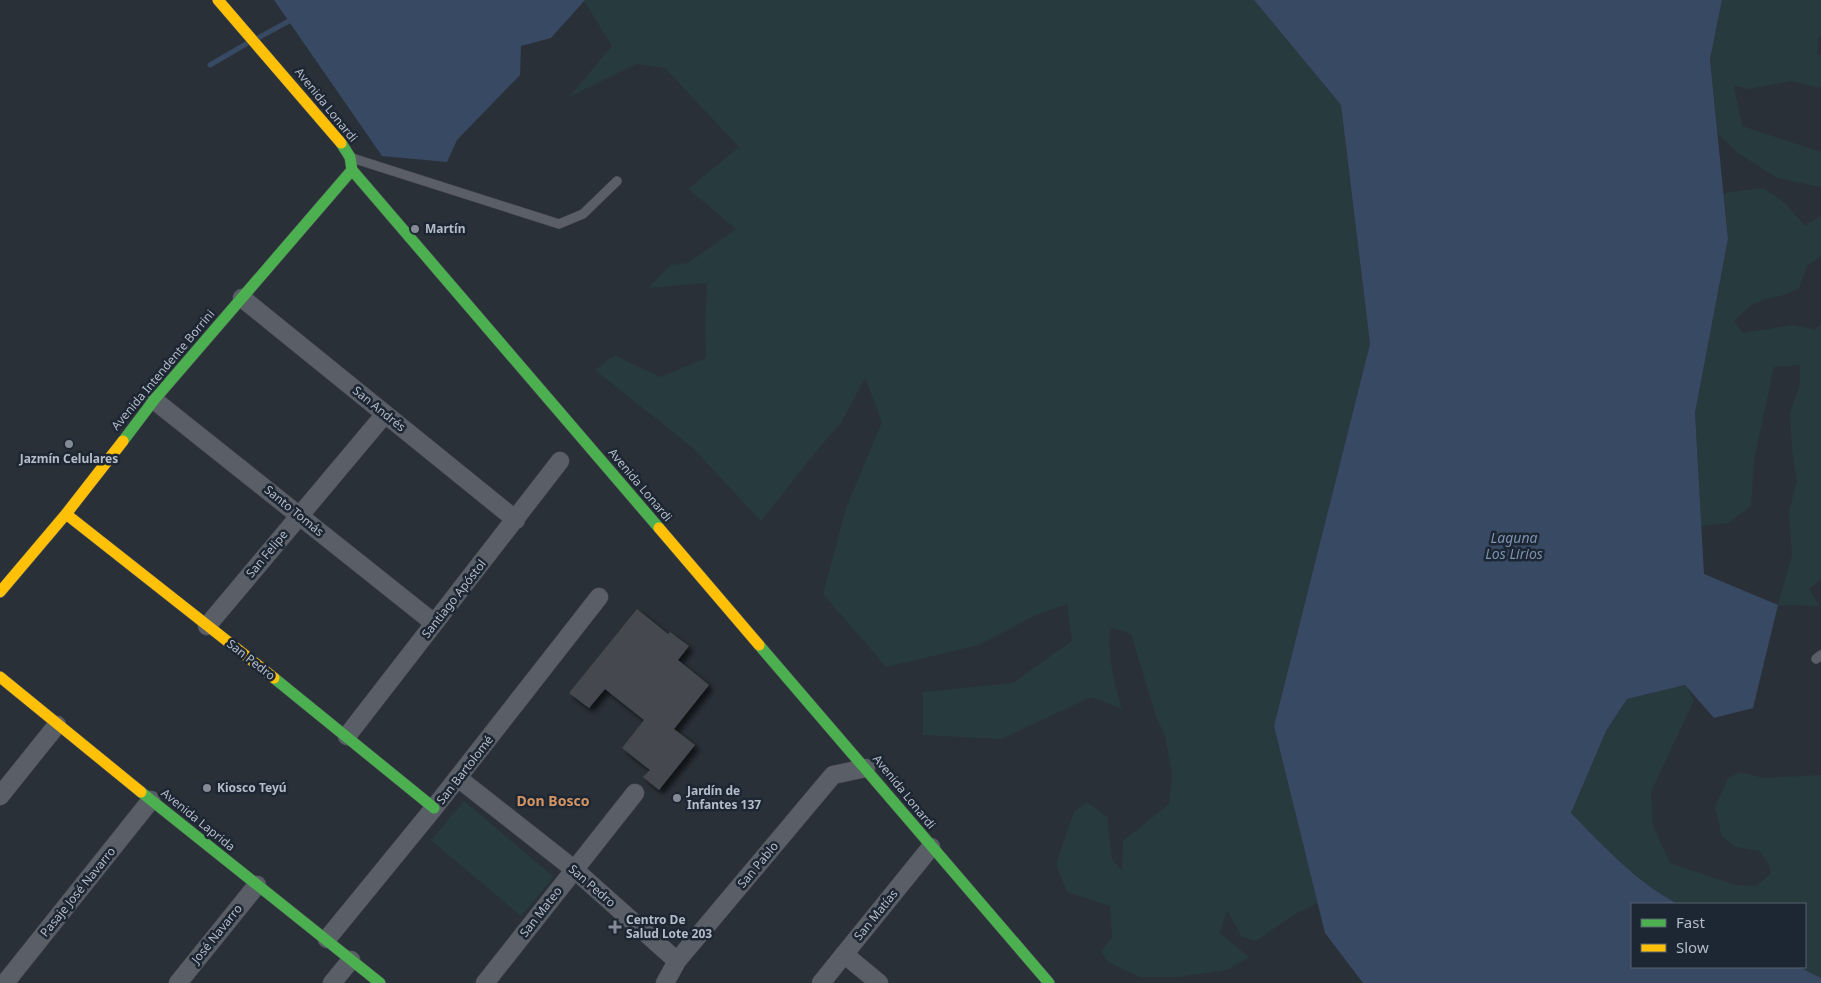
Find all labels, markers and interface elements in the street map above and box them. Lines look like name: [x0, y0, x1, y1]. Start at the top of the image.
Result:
street label: Avenida Lonardi: [291, 64, 362, 145]
place label: Martín: [425, 220, 465, 237]
marker: Martín: [409, 223, 421, 235]
street label: Avenida Intendente Borrini: [107, 306, 218, 434]
street label: San Andrés: [349, 382, 410, 435]
marker: Jazmín Celulares: [63, 438, 75, 450]
street label: Avenida Lonardi: [605, 444, 676, 525]
place label: Jazmín Celulares: [19, 450, 118, 467]
street label: Santo Tomás: [261, 481, 328, 540]
street label: San Felipe: [242, 526, 292, 581]
water label: Laguna Los Lirios: [1485, 528, 1543, 563]
street label: Santiago Apóstol: [418, 556, 490, 642]
street label: San Pedro: [224, 635, 279, 684]
street label: San Bartolomé: [432, 731, 497, 808]
street label: Avenida Lonardi: [869, 751, 940, 832]
place label: Kiosco Teyú: [217, 779, 287, 796]
marker: Kiosco Teyú: [201, 782, 213, 794]
place label: Jardín de Infantes 137: [686, 782, 761, 813]
street label: Avenida Laprida: [158, 784, 239, 855]
district label: Don Bosco: [517, 791, 590, 810]
marker: Jardín de Infantes 137: [671, 792, 683, 804]
street label: San Pablo: [733, 838, 782, 891]
street label: Pasaje José Navarro: [36, 843, 119, 940]
street label: San Pedro: [565, 860, 620, 911]
street label: San Mateo: [515, 883, 566, 941]
street label: San Matías: [850, 885, 902, 944]
street label: José Navarro: [187, 900, 246, 968]
legend: [1631, 903, 1806, 968]
place label: Centro De Salud Lote 203: [626, 911, 712, 942]
text: Fast: [1676, 912, 1705, 932]
marker: Centro De Salud Lote 203: [608, 920, 622, 934]
text: Slow: [1676, 937, 1709, 957]

